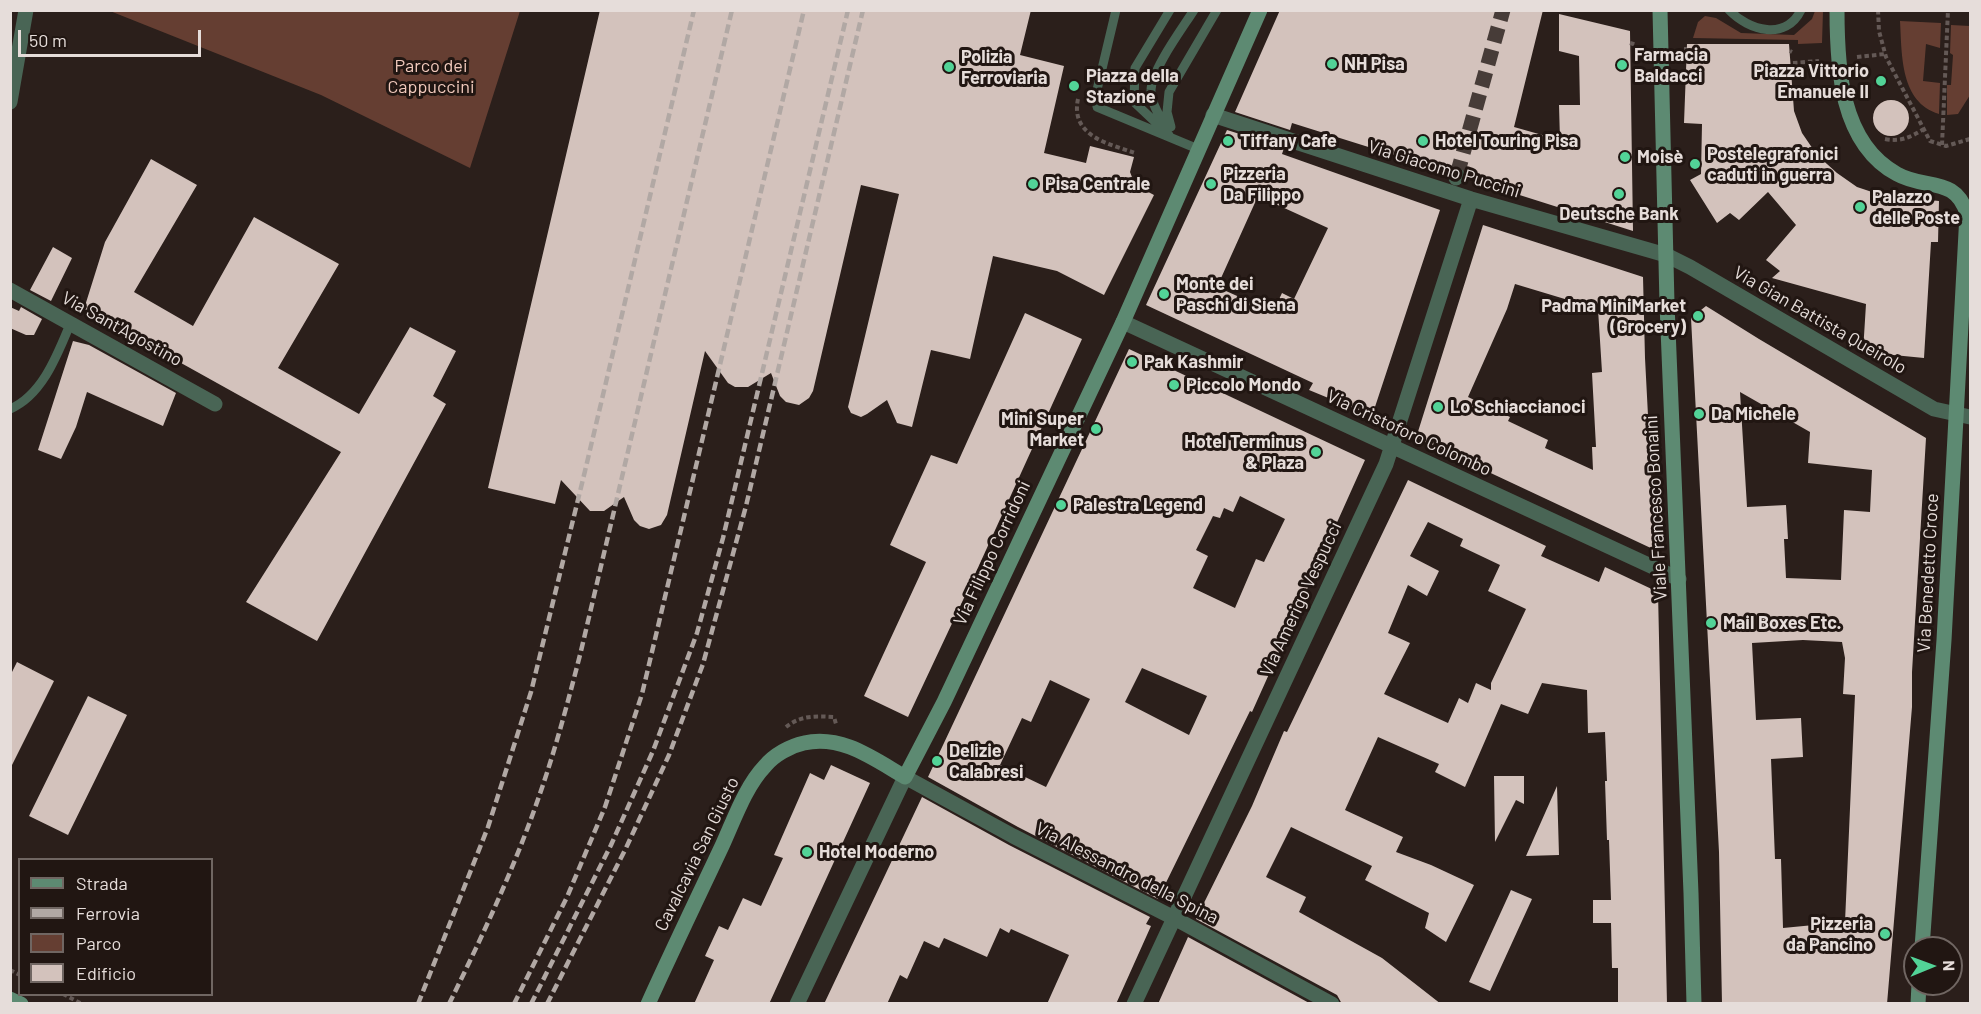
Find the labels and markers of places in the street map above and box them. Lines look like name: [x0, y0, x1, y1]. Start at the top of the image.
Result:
place label: Farmacia Baldacci: [1634, 44, 1708, 86]
place label: Polizia Ferroviaria: [961, 46, 1047, 88]
place label: NH Pisa: [1344, 53, 1405, 75]
marker: NH Pisa: [1325, 57, 1339, 71]
marker: Farmacia Baldacci: [1615, 58, 1629, 72]
marker: Polizia Ferroviaria: [942, 60, 956, 74]
place label: Piazza Vittorio Emanuele II: [1754, 60, 1869, 103]
place label: Piazza della Stazione: [1086, 65, 1179, 107]
marker: Piazza Vittorio Emanuele II: [1874, 74, 1888, 88]
marker: Piazza della Stazione: [1067, 79, 1081, 93]
place label: Tiffany Cafe: [1240, 130, 1337, 152]
place label: Hotel Touring Pisa: [1435, 130, 1578, 152]
marker: Tiffany Cafe: [1221, 134, 1235, 148]
marker: Hotel Touring Pisa: [1416, 134, 1430, 148]
place label: Postelegrafonici caduti in guerra: [1707, 143, 1838, 186]
place label: Moisè: [1637, 146, 1683, 168]
marker: Moisè: [1618, 150, 1632, 164]
marker: Postelegrafonici caduti in guerra: [1688, 157, 1702, 171]
place label: Pizzeria Da Filippo: [1223, 163, 1301, 206]
place label: Pisa Centrale: [1045, 173, 1150, 195]
marker: Pisa Centrale: [1026, 177, 1040, 191]
marker: Pizzeria Da Filippo: [1204, 177, 1218, 191]
place label: Palazzo delle Poste: [1872, 186, 1960, 228]
marker: Deutsche Bank: [1612, 187, 1626, 201]
marker: Palazzo delle Poste: [1853, 200, 1867, 214]
place label: Deutsche Bank: [1559, 203, 1679, 225]
place label: Monte dei Paschi di Siena: [1176, 273, 1296, 316]
marker: Monte dei Paschi di Siena: [1157, 287, 1171, 301]
place label: Padma MiniMarket (Grocery): [1541, 295, 1686, 338]
marker: Padma MiniMarket (Grocery): [1691, 309, 1705, 323]
place label: Pak Kashmir: [1144, 351, 1243, 373]
marker: Pak Kashmir: [1125, 355, 1139, 369]
place label: Piccolo Mondo: [1186, 374, 1301, 396]
marker: Piccolo Mondo: [1167, 378, 1181, 392]
place label: Lo Schiaccianoci: [1450, 396, 1586, 418]
marker: Lo Schiaccianoci: [1431, 400, 1445, 414]
place label: Da Michele: [1711, 403, 1796, 425]
marker: Da Michele: [1692, 407, 1706, 421]
place label: Mini Super Market: [1001, 408, 1084, 450]
marker: Mini Super Market: [1089, 422, 1103, 436]
place label: Hotel Terminus & Plaza: [1184, 431, 1304, 474]
marker: Hotel Terminus & Plaza: [1309, 445, 1323, 459]
place label: Palestra Legend: [1073, 494, 1203, 516]
marker: Palestra Legend: [1054, 498, 1068, 512]
place label: Mail Boxes Etc.: [1723, 612, 1841, 634]
marker: Mail Boxes Etc.: [1704, 616, 1718, 630]
place label: Delizie Calabresi: [949, 740, 1023, 783]
marker: Delizie Calabresi: [930, 754, 944, 768]
place label: Hotel Moderno: [819, 841, 934, 863]
marker: Hotel Moderno: [800, 845, 814, 859]
place label: Pizzeria da Pancino: [1786, 913, 1873, 956]
marker: Pizzeria da Pancino: [1878, 927, 1892, 941]

